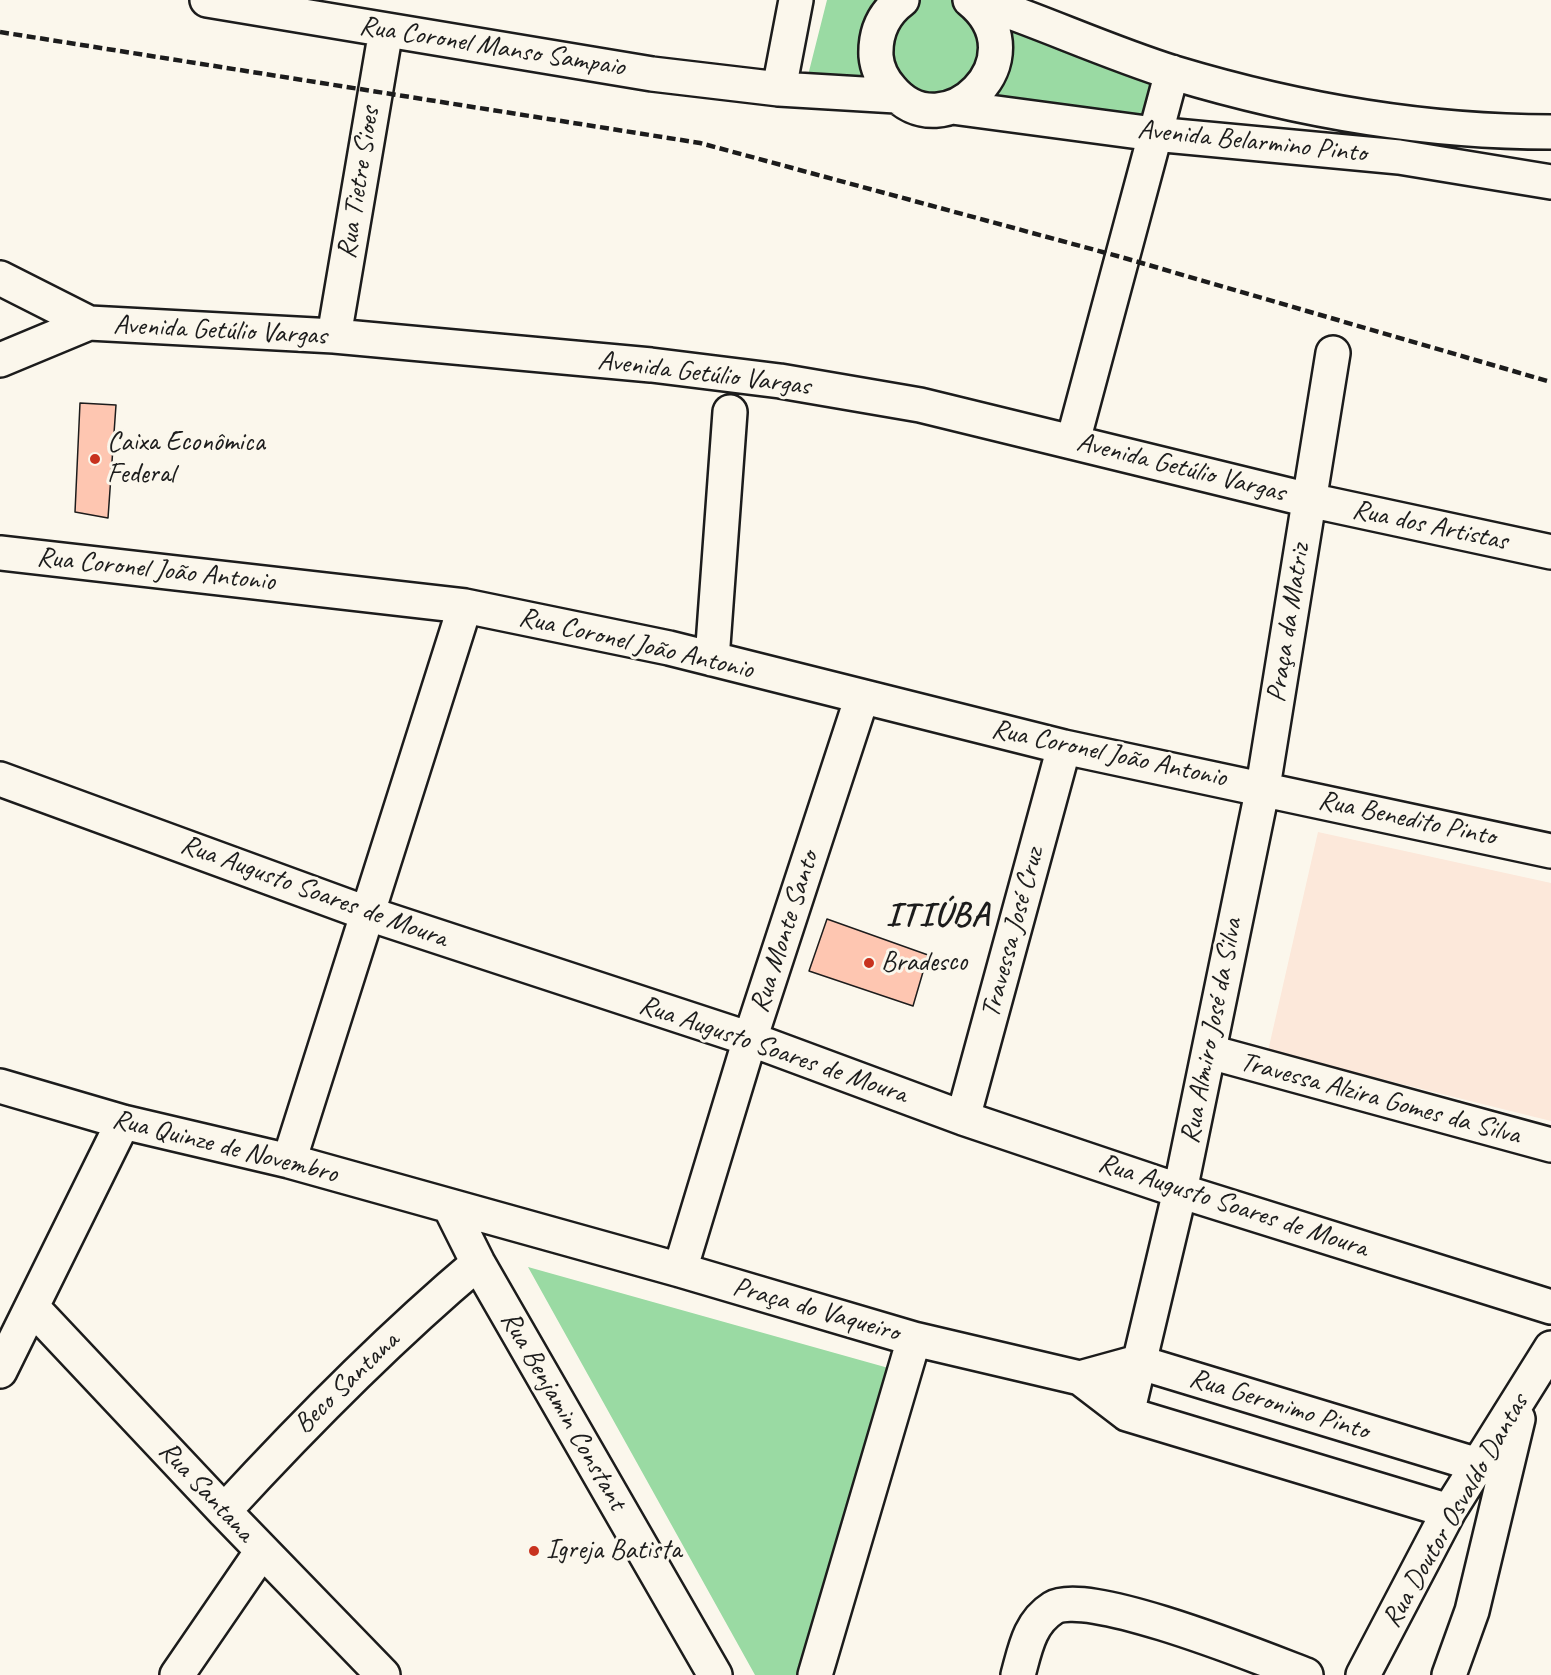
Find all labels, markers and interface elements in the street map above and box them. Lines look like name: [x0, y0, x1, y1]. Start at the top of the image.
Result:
street label: Rua Coronel Manso Sampaio: [357, 9, 627, 85]
street label: Rua Tietre Sioes: [330, 105, 388, 261]
street label: Avenida Belarmino Pinto: [1136, 113, 1368, 171]
street label: Avenida Getúlio Vargas: [112, 309, 328, 353]
street label: Avenida Getúlio Vargas: [596, 344, 812, 404]
place label: Caixa Econômica Federal: [107, 426, 265, 492]
street label: Avenida Getúlio Vargas: [1073, 426, 1289, 510]
marker: Caixa Econômica Federal: [88, 452, 102, 466]
street label: Rua dos Artistas: [1349, 493, 1511, 559]
street label: Rua Coronel João Antonio: [35, 541, 277, 599]
street label: Praça da Matriz: [1260, 541, 1318, 705]
street label: Rua Coronel João Antonio: [516, 601, 756, 687]
street label: Rua Coronel João Antonio: [989, 713, 1229, 795]
street label: Rua Benedito Pinto: [1315, 784, 1499, 854]
street label: Rua Augusto Soares de Moura: [176, 828, 452, 956]
street label: Travessa José Cruz: [974, 844, 1052, 1022]
street label: Rua Monte Santo: [743, 847, 827, 1017]
district label: ITIÚBA: [886, 896, 990, 936]
street label: Rua Almiro José da Silva: [1174, 916, 1250, 1146]
place label: Bradesco: [881, 946, 967, 980]
marker: Bradesco: [862, 956, 876, 970]
street label: Rua Augusto Soares de Moura: [635, 988, 911, 1112]
street label: Travessa Alzira Gomes da Silva: [1236, 1045, 1524, 1153]
street label: Rua Quinze de Novembro: [109, 1103, 341, 1191]
street label: Rua Augusto Soares de Moura: [1094, 1147, 1372, 1265]
street label: Praça do Vaqueiro: [729, 1270, 903, 1350]
street label: Rua Benjamin Constant: [493, 1306, 633, 1516]
street label: Beco Santana: [287, 1325, 407, 1441]
street label: Rua Geronimo Pinto: [1185, 1362, 1373, 1448]
street label: Rua Doutor Osvaldo Dantas: [1375, 1388, 1537, 1634]
street label: Rua Santana: [151, 1435, 261, 1549]
place label: Igreja Batista: [546, 1534, 681, 1568]
marker: Igreja Batista: [527, 1544, 541, 1558]

